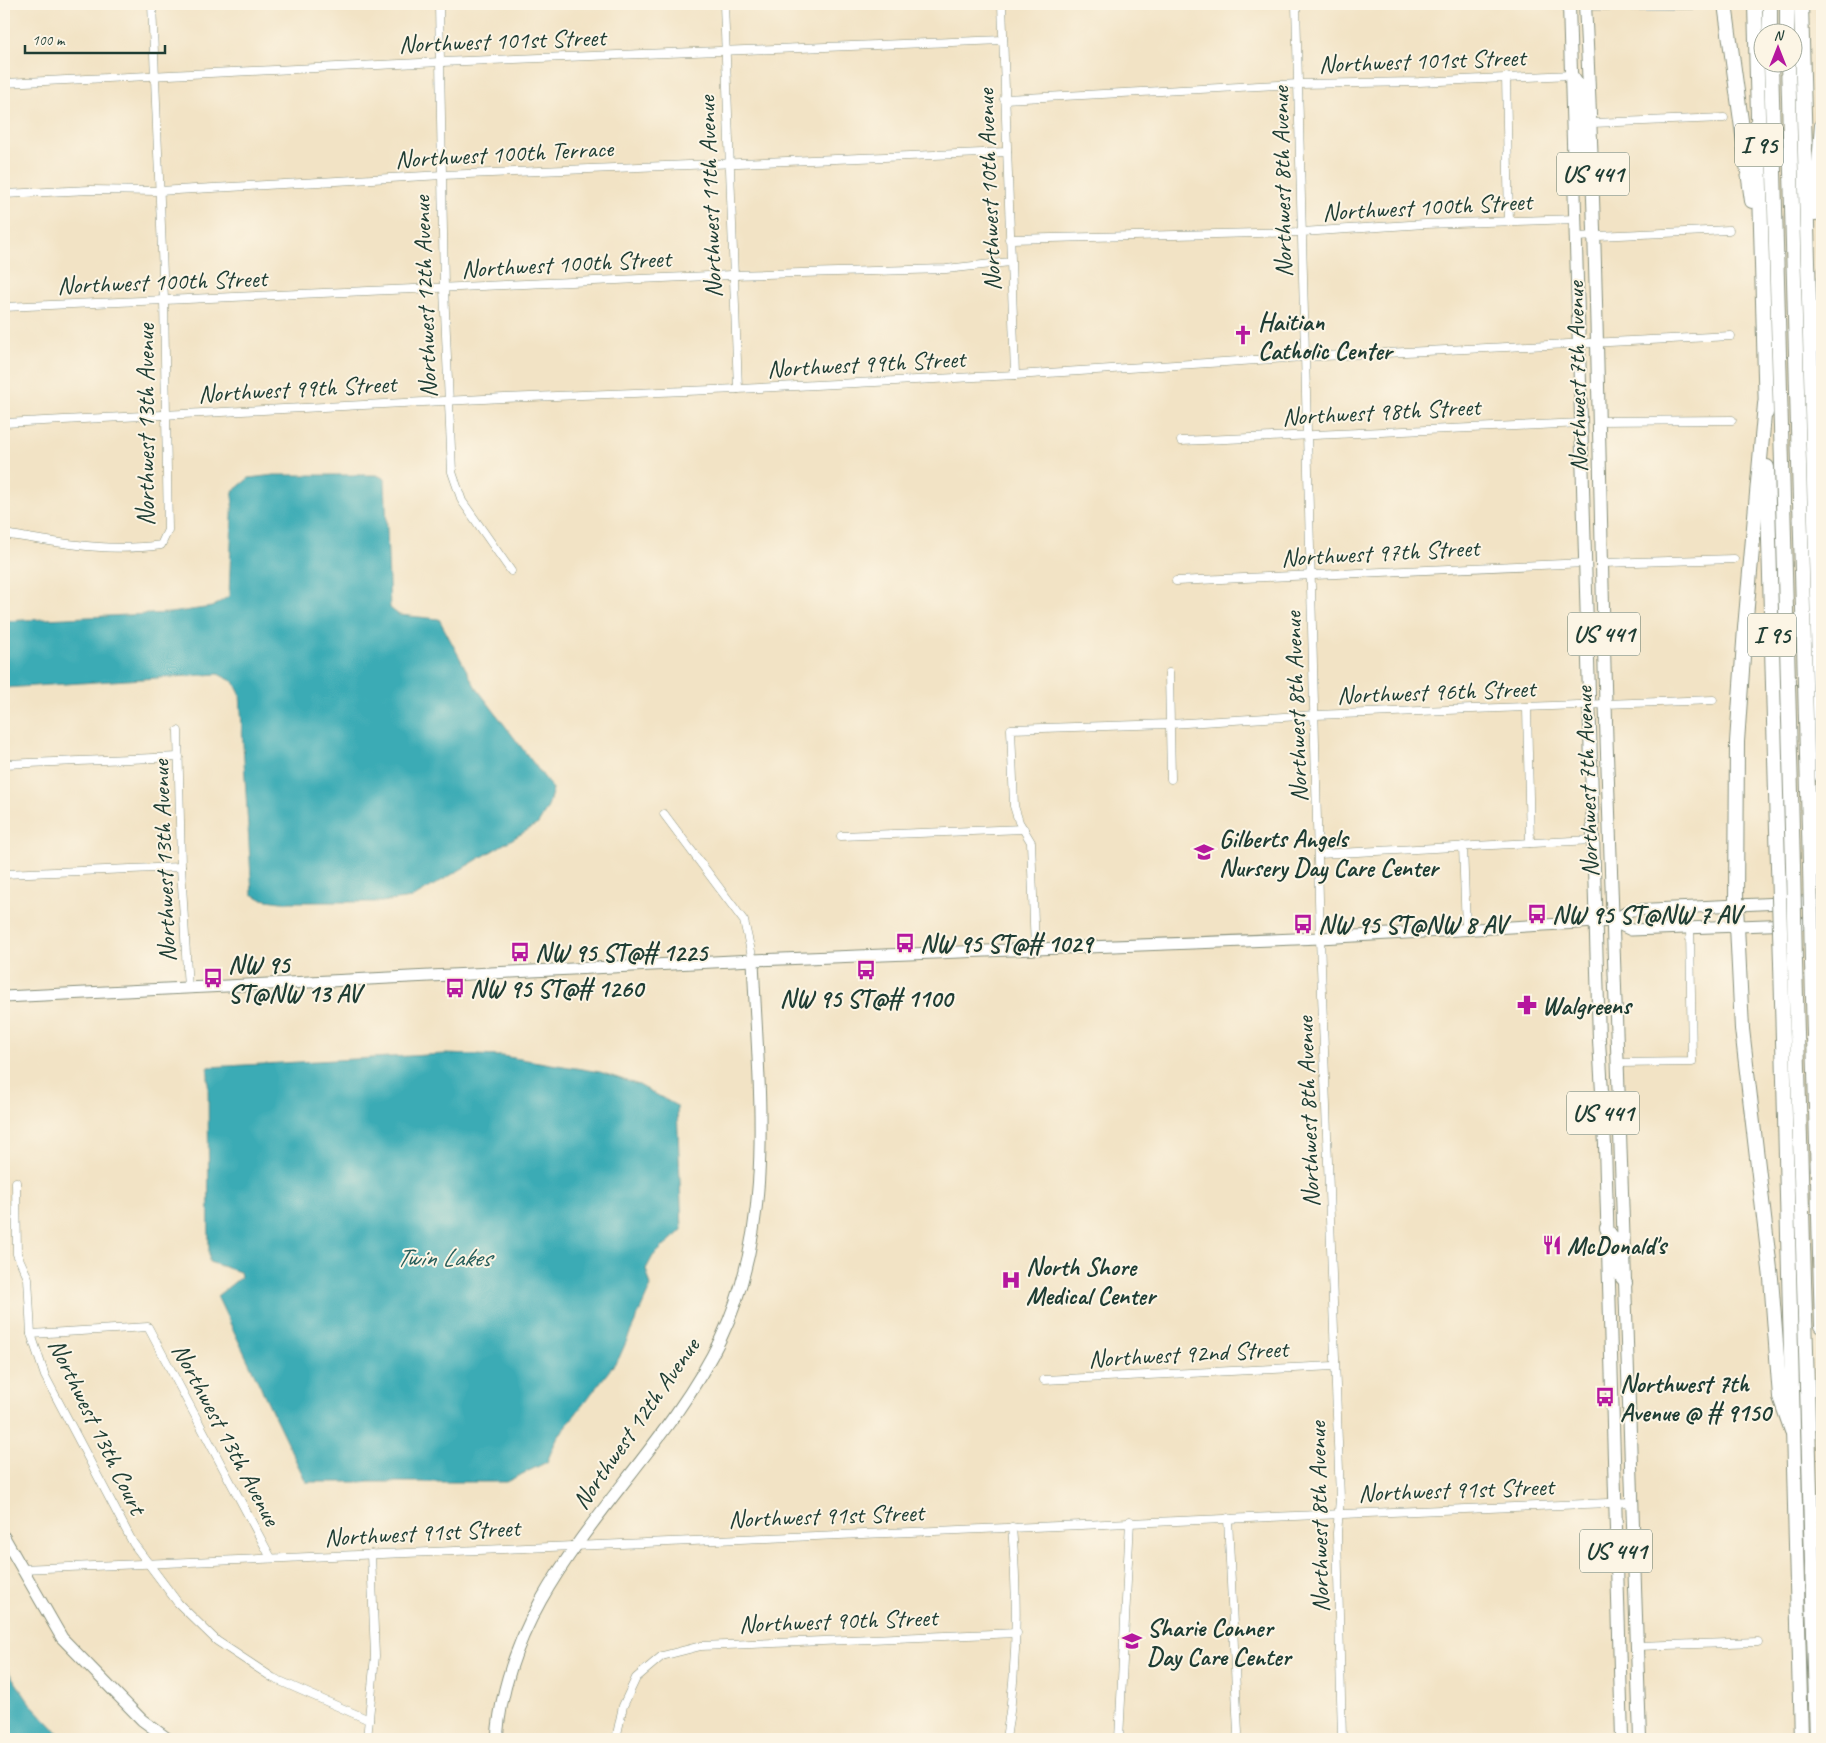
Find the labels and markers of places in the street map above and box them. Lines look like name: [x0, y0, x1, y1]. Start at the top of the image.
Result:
place label: Haitian Catholic Center: [1258, 306, 1395, 367]
church icon: Haitian Catholic Center: [1232, 324, 1254, 346]
place label: Gilberts Angels Nursery Day Care Center: [1219, 823, 1441, 884]
school or university icon: Gilberts Angels Nursery Day Care Center: [1193, 841, 1215, 863]
place label: NW 95 ST@NW 7 AV: [1552, 899, 1746, 931]
bus stop icon: NW 95 ST@NW 7 AV: [1526, 903, 1548, 925]
place label: NW 95 ST@NW 8 AV: [1318, 909, 1512, 941]
bus stop icon: NW 95 ST@NW 8 AV: [1292, 913, 1314, 935]
place label: NW 95 ST@# 1029: [920, 928, 1095, 960]
bus stop icon: NW 95 ST@# 1029: [894, 932, 916, 954]
place label: NW 95 ST@# 1225: [535, 937, 709, 969]
bus stop icon: NW 95 ST@# 1225: [509, 941, 531, 963]
place label: NW 95 ST@NW 13 AV: [228, 949, 366, 1010]
bus stop icon: NW 95 ST@# 1100: [855, 959, 877, 981]
bus stop icon: NW 95 ST@NW 13 AV: [202, 967, 224, 989]
place label: NW 95 ST@# 1260: [470, 973, 646, 1005]
bus stop icon: NW 95 ST@# 1260: [444, 977, 466, 999]
place label: NW 95 ST@# 1100: [780, 983, 955, 1015]
place label: Walgreens: [1542, 990, 1633, 1022]
pharmacy icon: Walgreens: [1516, 994, 1538, 1016]
place label: McDonald's: [1567, 1230, 1668, 1262]
restaurant icon: McDonald's: [1541, 1234, 1563, 1256]
place label: North Shore Medical Center: [1026, 1251, 1158, 1312]
hospital icon: North Shore Medical Center: [1000, 1269, 1022, 1291]
place label: Northwest 7th Avenue @ # 9150: [1620, 1368, 1774, 1429]
bus stop icon: Northwest 7th Avenue @ # 9150: [1594, 1386, 1616, 1408]
place label: Sharie Conner Day Care Center: [1147, 1612, 1294, 1673]
school or university icon: Sharie Conner Day Care Center: [1121, 1630, 1143, 1652]

